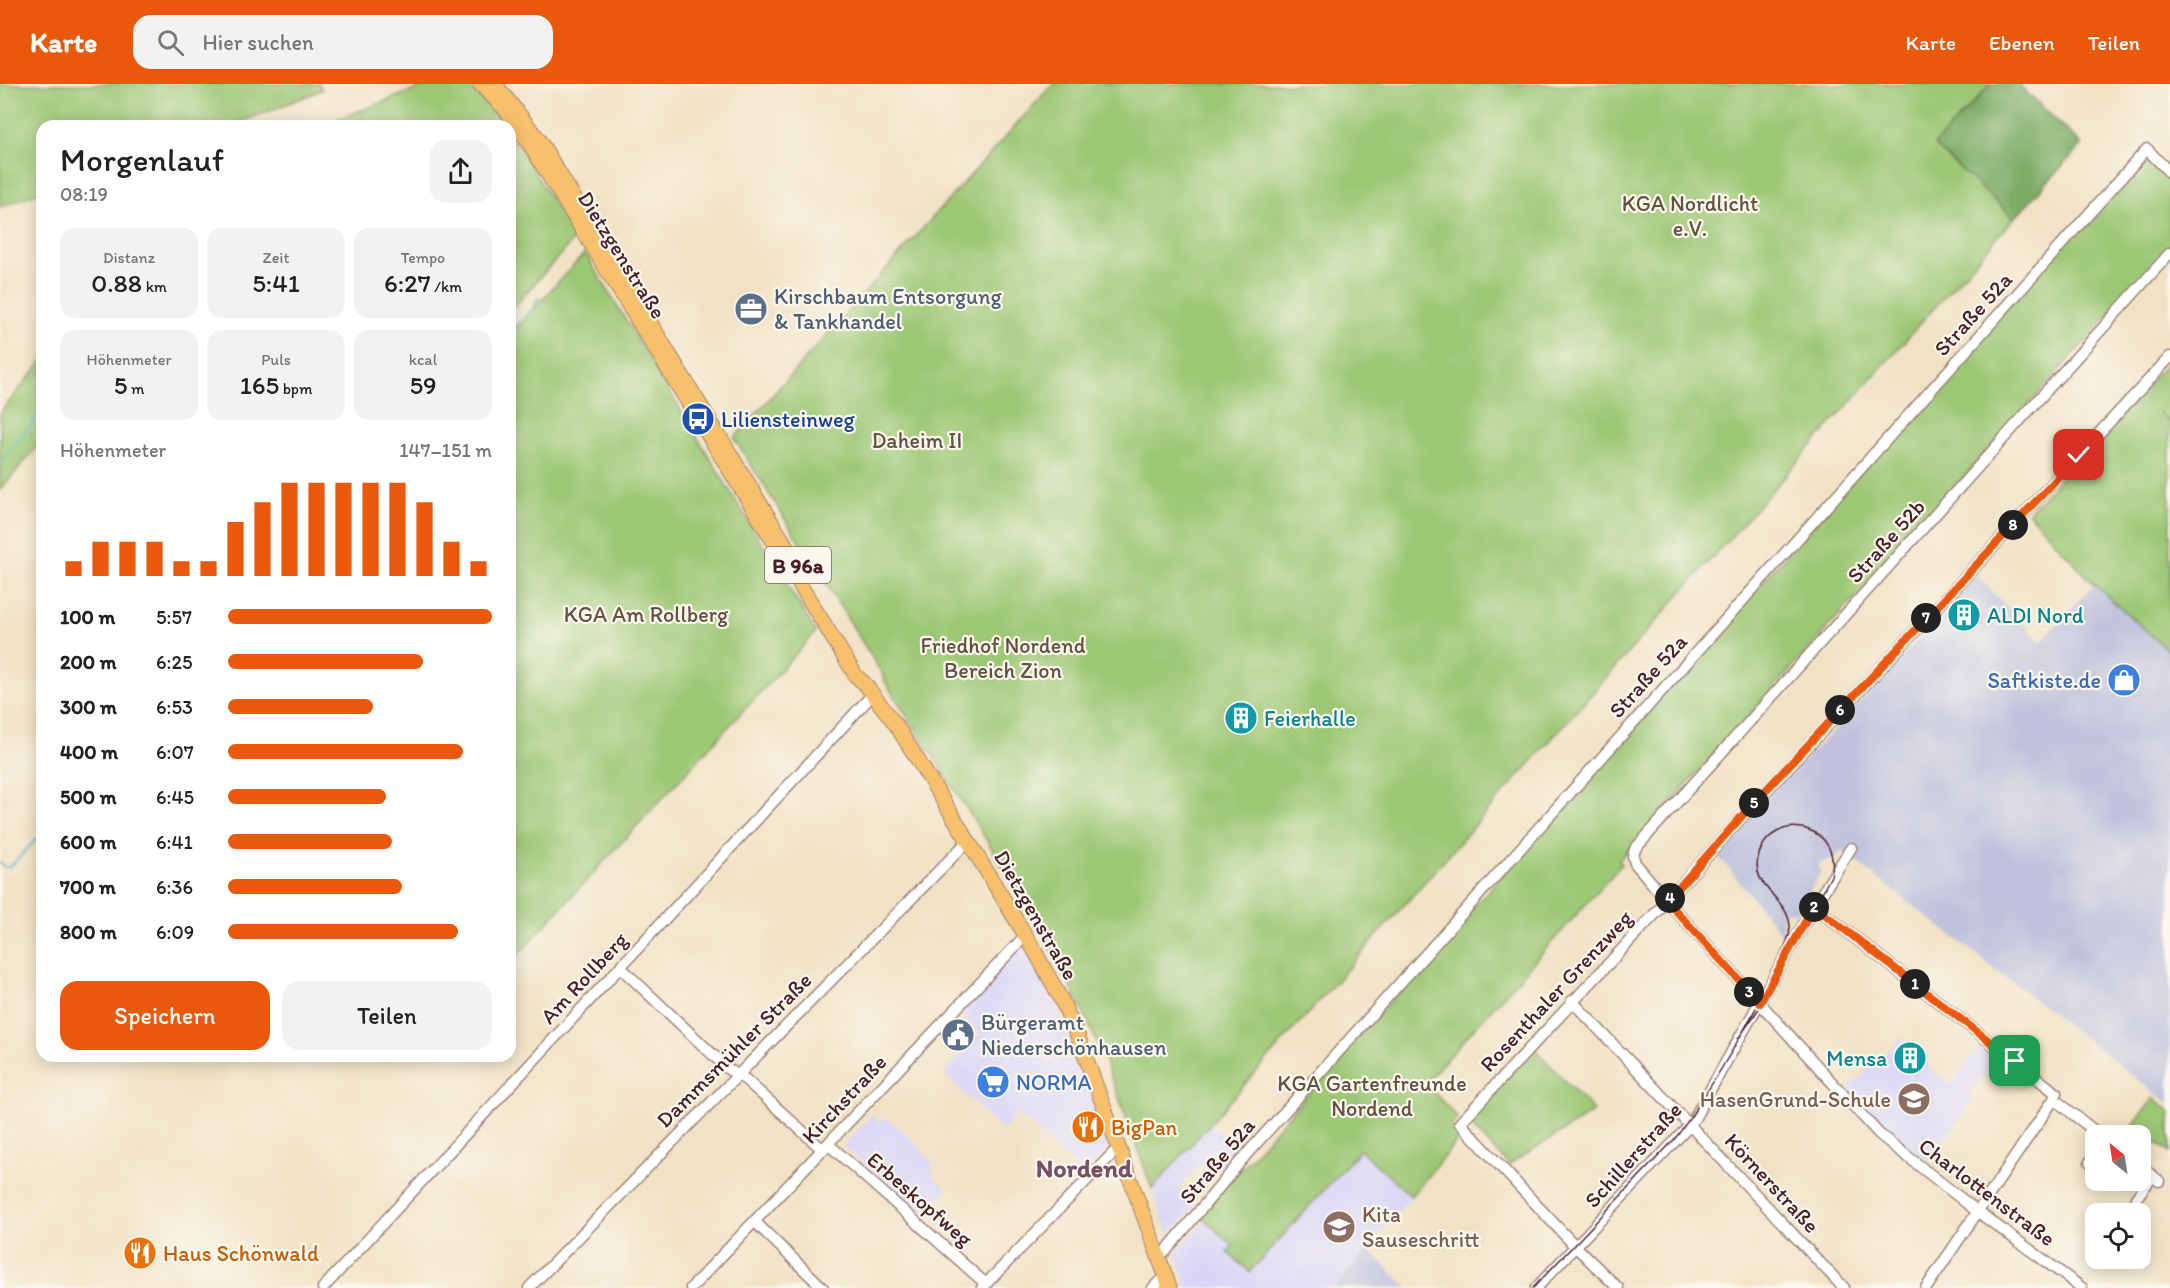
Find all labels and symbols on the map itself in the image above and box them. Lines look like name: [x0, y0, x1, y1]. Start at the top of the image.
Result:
street label: Dietzgenstraße: [572, 186, 672, 324]
park label: KGA Nordlicht e.V.: [1622, 190, 1758, 242]
street label: Straße 52a: [1928, 266, 2018, 362]
place label: Kirschbaum Entsorgung & Tankhandel: [774, 283, 1003, 335]
office icon: Kirschbaum Entsorgung & Tankhandel: [733, 291, 769, 327]
bus stop icon: Liliensteinweg: [680, 401, 716, 437]
place label: Liliensteinweg: [721, 406, 856, 433]
park label: Daheim II: [872, 427, 962, 454]
pin: [2053, 429, 2104, 480]
street label: Straße 52b: [1841, 493, 1931, 589]
pin: 8: [1998, 510, 2028, 540]
road number: B 96a: [765, 547, 831, 583]
building icon: ALDI Nord: [1946, 597, 1982, 633]
park label: KGA Am Rollberg: [564, 601, 729, 628]
place label: ALDI Nord: [1987, 602, 2084, 629]
pin: 7: [1911, 603, 1941, 633]
street label: Straße 52a: [1603, 628, 1693, 724]
park label: Friedhof Nordend Bereich Zion: [921, 632, 1086, 684]
shop icon: Saftkiste.de: [2106, 662, 2142, 698]
place label: Saftkiste.de: [1987, 667, 2101, 694]
pin: 6: [1825, 695, 1855, 725]
building icon: Feierhalle: [1223, 700, 1259, 736]
place label: Feierhalle: [1264, 705, 1356, 732]
pin: 5: [1739, 788, 1769, 818]
street label: Dietzgenstraße: [988, 845, 1084, 985]
pin: 4: [1655, 883, 1685, 913]
pin: 2: [1799, 892, 1829, 922]
street label: Rosenthaler Grenzweg: [1474, 904, 1639, 1078]
street label: Am Rollberg: [535, 926, 634, 1030]
street label: Dammsmühler Straße: [651, 967, 817, 1133]
pin: 1: [1900, 969, 1930, 999]
pin: 3: [1734, 977, 1764, 1007]
place label: Bürgeramt Niederschönhausen: [981, 1009, 1167, 1061]
public building icon: Bürgeramt Niederschönhausen: [940, 1017, 976, 1053]
pin: [1989, 1035, 2040, 1086]
building icon: Mensa: [1892, 1040, 1928, 1076]
place label: Mensa: [1826, 1045, 1887, 1072]
street label: Kirchstraße: [796, 1049, 892, 1149]
supermarket icon: NORMA: [975, 1064, 1011, 1100]
place label: NORMA: [1016, 1069, 1092, 1096]
park label: KGA Gartenfreunde Nordend: [1277, 1070, 1467, 1122]
school or university icon: HasenGrund-Schule: [1896, 1081, 1932, 1117]
place label: HasenGrund-Schule: [1700, 1086, 1891, 1113]
street label: Schillerstraße: [1579, 1097, 1687, 1213]
restaurant icon: BigPan: [1070, 1109, 1106, 1145]
street label: Straße 52a: [1173, 1112, 1261, 1209]
place label: BigPan: [1111, 1114, 1178, 1141]
north arrow: [2085, 1125, 2151, 1191]
street label: Körnerstraße: [1719, 1128, 1825, 1238]
street label: Charlottenstraße: [1913, 1132, 2061, 1252]
street label: Erbeskopfweg: [862, 1146, 979, 1253]
district label: Nordend: [1036, 1152, 1133, 1184]
place label: Kita Sauseschritt: [1362, 1201, 1480, 1253]
school or university icon: Kita Sauseschritt: [1321, 1209, 1357, 1245]
restaurant icon: Haus Schönwald: [122, 1235, 158, 1271]
place label: Haus Schönwald: [163, 1240, 319, 1267]

